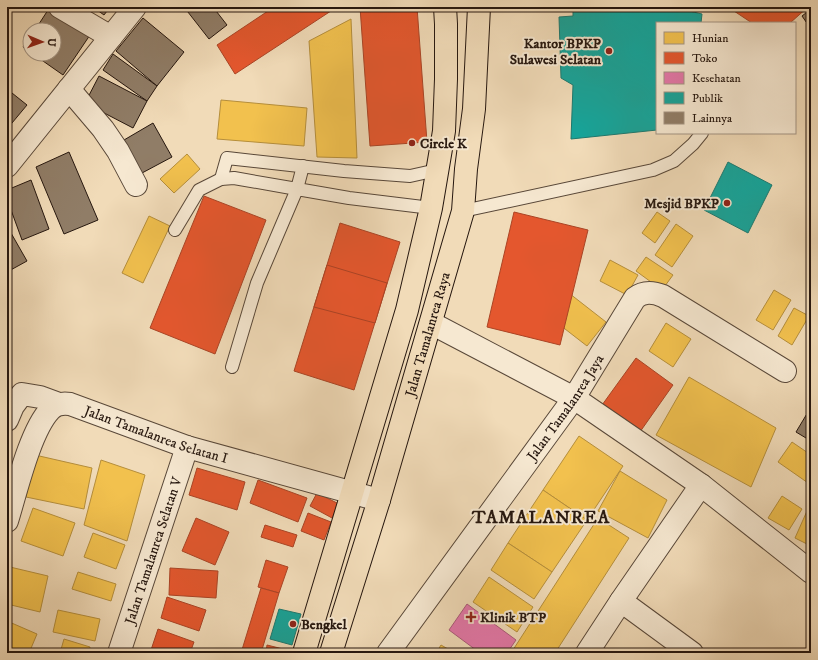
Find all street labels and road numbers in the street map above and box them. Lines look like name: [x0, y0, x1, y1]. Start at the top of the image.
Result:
street label: Jalan Tamalanrea Raya: [401, 270, 455, 401]
street label: Jalan Tamalanrea Jaya: [522, 351, 608, 466]
street label: Jalan Tamalanrea Selatan I: [80, 401, 230, 468]
street label: Jalan Tamalanrea Selatan V: [120, 474, 187, 629]

